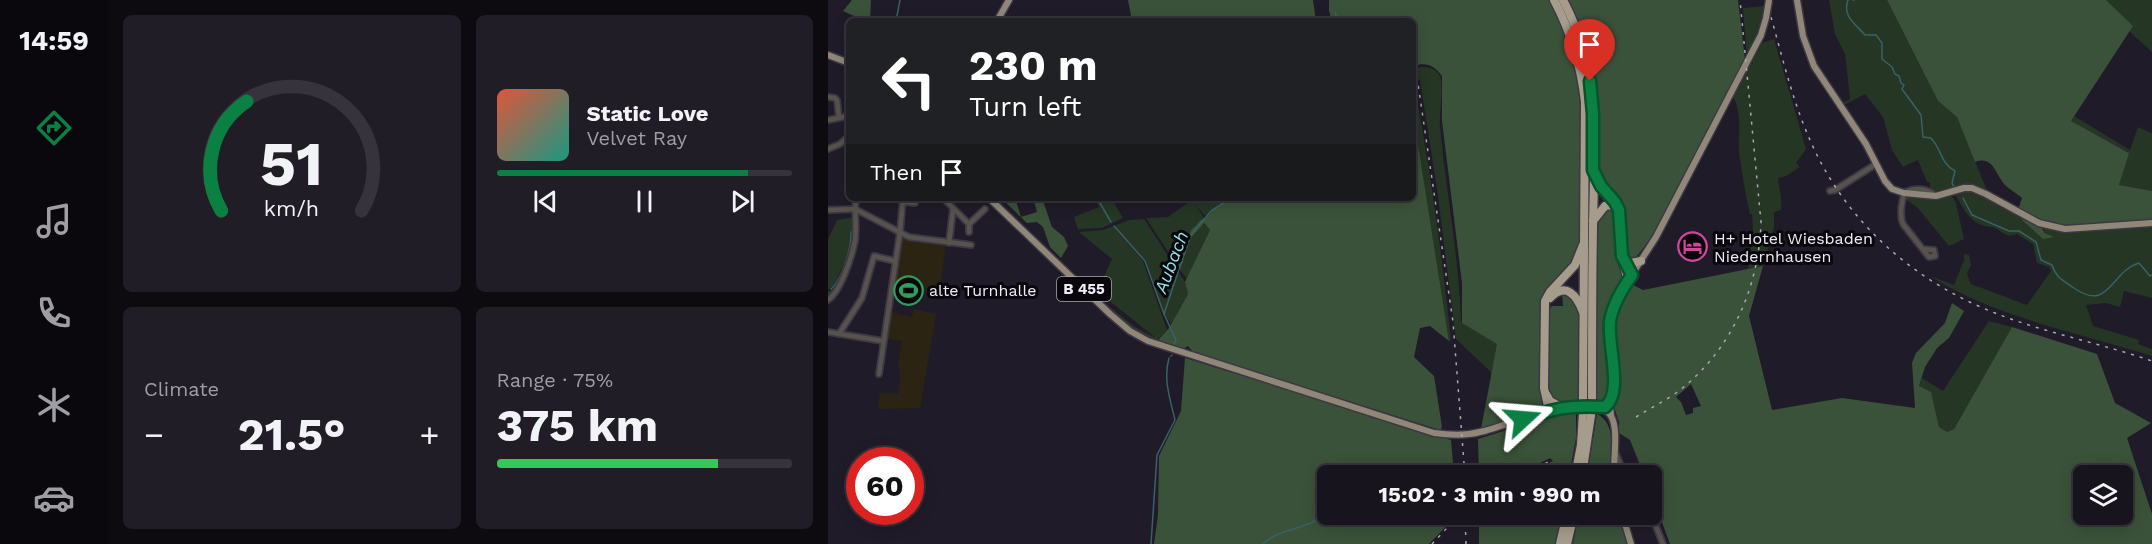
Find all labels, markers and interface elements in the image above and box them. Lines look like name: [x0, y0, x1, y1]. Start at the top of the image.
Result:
pin: [1564, 19, 1615, 81]
text: 14:59: [19, 25, 89, 57]
icon: arrive: [1573, 28, 1606, 61]
text: 230 m: [969, 41, 1098, 90]
icon: left: [870, 42, 948, 120]
text: Turn left: [969, 91, 1081, 123]
text: Static Love: [587, 101, 709, 126]
icon: directions: [33, 107, 75, 149]
text: Velvet Ray: [587, 126, 687, 150]
text: 51: [260, 127, 323, 200]
icon: arrive: [935, 156, 968, 189]
text: Then: [870, 160, 923, 185]
icon: previous: [529, 185, 562, 218]
icon: pause: [628, 185, 661, 218]
icon: next: [726, 185, 759, 218]
text: km/h: [264, 196, 319, 221]
icon: music: [33, 200, 75, 242]
water label: Aubach: [1149, 228, 1192, 297]
place label: H+ Hotel Wiesbaden Niedernhausen: [1714, 229, 1873, 266]
hotel icon: H+ Hotel Wiesbaden Niedernhausen: [1677, 231, 1709, 263]
sports icon: alte Turnhalle: [892, 274, 924, 306]
road number: B 455: [1057, 277, 1111, 301]
place label: alte Turnhalle: [929, 281, 1037, 300]
icon: phone: [33, 292, 75, 334]
text: Range · 75%: [497, 368, 613, 392]
text: Climate: [144, 377, 219, 401]
icon: climate: [33, 384, 75, 426]
position arrow: [1491, 387, 1555, 451]
text: 375 km: [497, 399, 658, 452]
text: 21.5°: [238, 408, 346, 461]
text: −: [144, 415, 164, 454]
text: +: [420, 415, 440, 454]
speed limit sign: 60: [846, 447, 924, 525]
map controls: [2073, 465, 2133, 525]
button: layers: [2073, 465, 2133, 525]
icon: car: [33, 477, 75, 519]
text: 15:02 · 3 min · 990 m: [1379, 482, 1600, 507]

